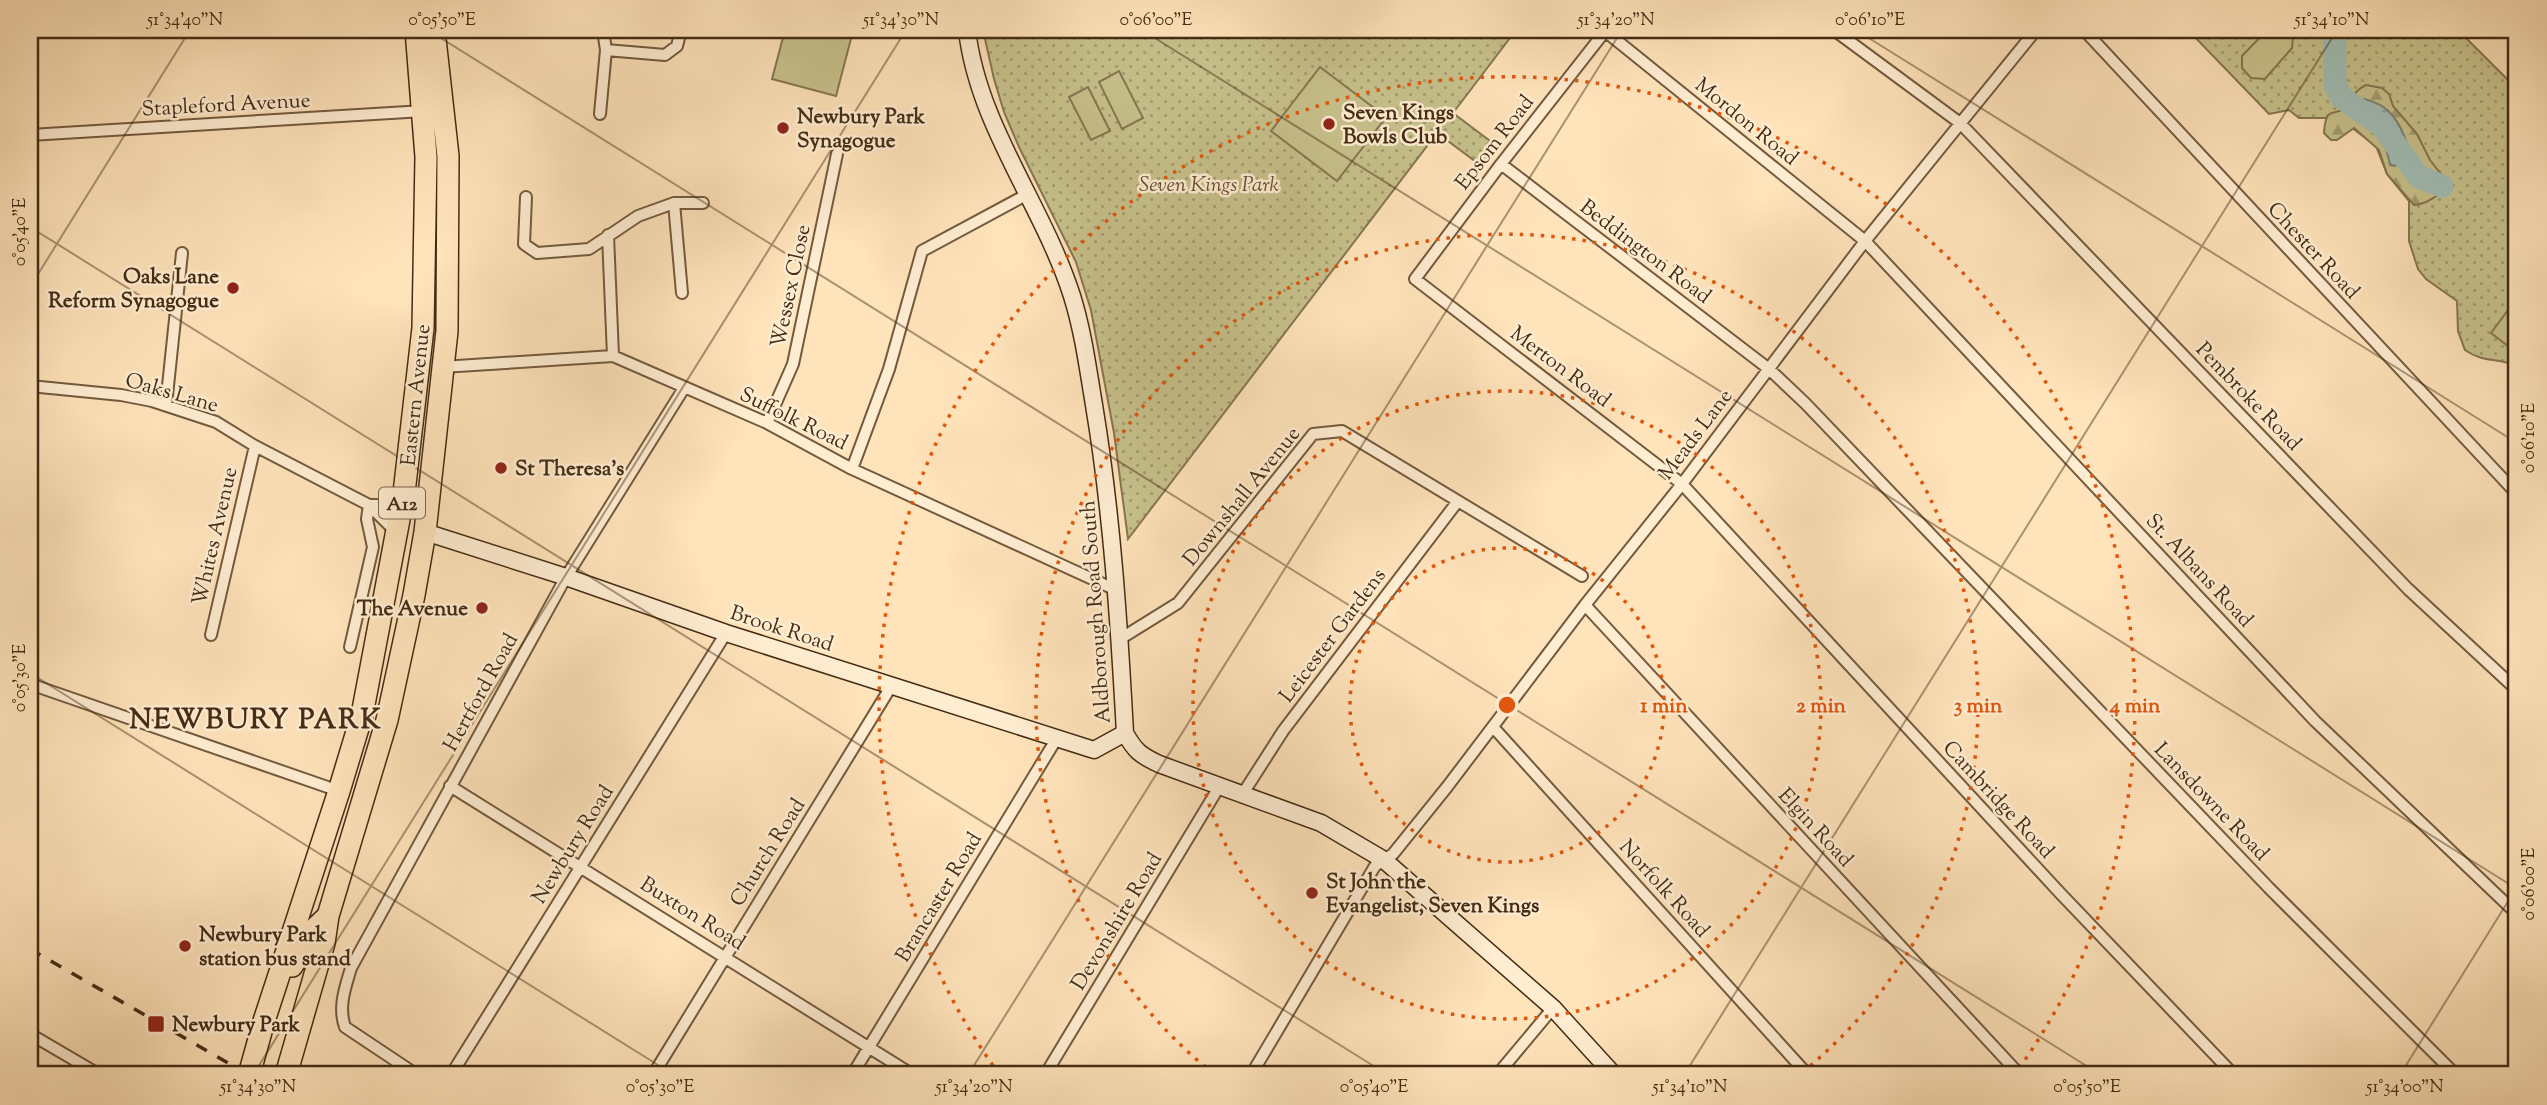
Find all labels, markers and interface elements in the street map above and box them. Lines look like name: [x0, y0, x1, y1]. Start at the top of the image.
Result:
text: 51°34'40"N: [146, 8, 223, 34]
text: 0°05'50"E: [408, 8, 476, 34]
text: 51°34'30"N: [862, 8, 939, 34]
text: 0°06'00"E: [1120, 8, 1193, 34]
text: 51°34'20"N: [1576, 8, 1655, 34]
text: 0°06'10"E: [1835, 8, 1905, 34]
text: 51°34'10"N: [2294, 8, 2369, 34]
street label: Mordon Road: [1687, 71, 1804, 174]
street label: Stapleford Avenue: [141, 87, 311, 125]
street label: Epsom Road: [1449, 89, 1542, 197]
place label: Seven Kings Bowls Club: [1343, 99, 1454, 153]
place label: Newbury Park Synagogue: [797, 103, 926, 157]
marker: Seven Kings Bowls Club: [1321, 116, 1337, 132]
marker: Newbury Park Synagogue: [775, 120, 791, 136]
park label: Seven Kings Park: [1139, 171, 1279, 201]
street label: Beddington Road: [1573, 193, 1717, 312]
street label: Chester Road: [2259, 196, 2366, 307]
text: 0°05'40"E: [8, 198, 34, 266]
street label: Wessex Close: [764, 222, 820, 351]
place label: Oaks Lane Reform Synagogue: [48, 263, 219, 317]
marker: Oaks Lane Reform Synagogue: [225, 280, 241, 296]
street label: Merton Road: [1503, 320, 1617, 416]
street label: Eastern Avenue: [395, 323, 439, 468]
street label: Pembroke Road: [2188, 336, 2307, 459]
street label: Oaks Lane: [121, 366, 222, 422]
street label: Suffolk Road: [734, 381, 853, 459]
street label: Meads Lane: [1652, 383, 1741, 487]
text: 0°06'10"E: [2517, 403, 2543, 473]
street label: Downshall Avenue: [1177, 421, 1308, 574]
place label: St Theresa's: [515, 455, 624, 485]
marker: St Theresa's: [493, 460, 509, 476]
street label: Whites Avenue: [185, 464, 246, 609]
road number: A12: [379, 488, 425, 518]
street label: Aldborough Road South: [1074, 499, 1120, 724]
street label: St. Albans Road: [2138, 508, 2259, 635]
street label: Leicester Gardens: [1273, 563, 1394, 710]
place label: The Avenue: [357, 595, 468, 625]
street label: Brook Road: [726, 599, 837, 661]
marker: The Avenue: [474, 600, 490, 616]
street label: Hertford Road: [437, 628, 527, 758]
text: 0°05'30"E: [8, 644, 34, 712]
text: 1 min: [1640, 692, 1688, 722]
text: 2 min: [1796, 692, 1847, 722]
text: 3 min: [1954, 692, 2003, 722]
text: 4 min: [2109, 692, 2161, 722]
centre of rings: [1495, 693, 1519, 717]
district label: NEWBURY PARK: [129, 701, 383, 741]
street label: Cambridge Road: [1935, 735, 2060, 866]
street label: Lansdowne Road: [2146, 736, 2275, 869]
street label: Newbury Road: [525, 780, 622, 910]
street label: Elgin Road: [1770, 782, 1859, 875]
street label: Church Road: [724, 793, 814, 913]
street label: Brancaster Road: [889, 827, 990, 969]
street label: Norfolk Road: [1611, 834, 1716, 945]
street label: Devonshire Road: [1065, 847, 1171, 997]
text: 0°06'00"E: [2517, 847, 2543, 920]
place label: St John the Evangelist, Seven Kings: [1326, 868, 1539, 922]
street label: Buxton Road: [633, 870, 751, 959]
marker: St John the Evangelist, Seven Kings: [1304, 885, 1320, 901]
place label: Newbury Park station bus stand: [199, 921, 351, 975]
marker: Newbury Park station bus stand: [177, 938, 193, 954]
place label: Newbury Park: [172, 1011, 301, 1041]
marker: Newbury Park: [146, 1014, 166, 1034]
text: 51°34'30"N: [219, 1075, 296, 1101]
text: 0°05'30"E: [626, 1075, 694, 1101]
text: 51°34'20"N: [934, 1075, 1013, 1101]
text: 0°05'40"E: [1340, 1075, 1408, 1101]
text: 51°34'10"N: [1652, 1075, 1727, 1101]
text: 0°05'50"E: [2053, 1075, 2121, 1101]
text: 51°34'00"N: [2365, 1075, 2444, 1101]

